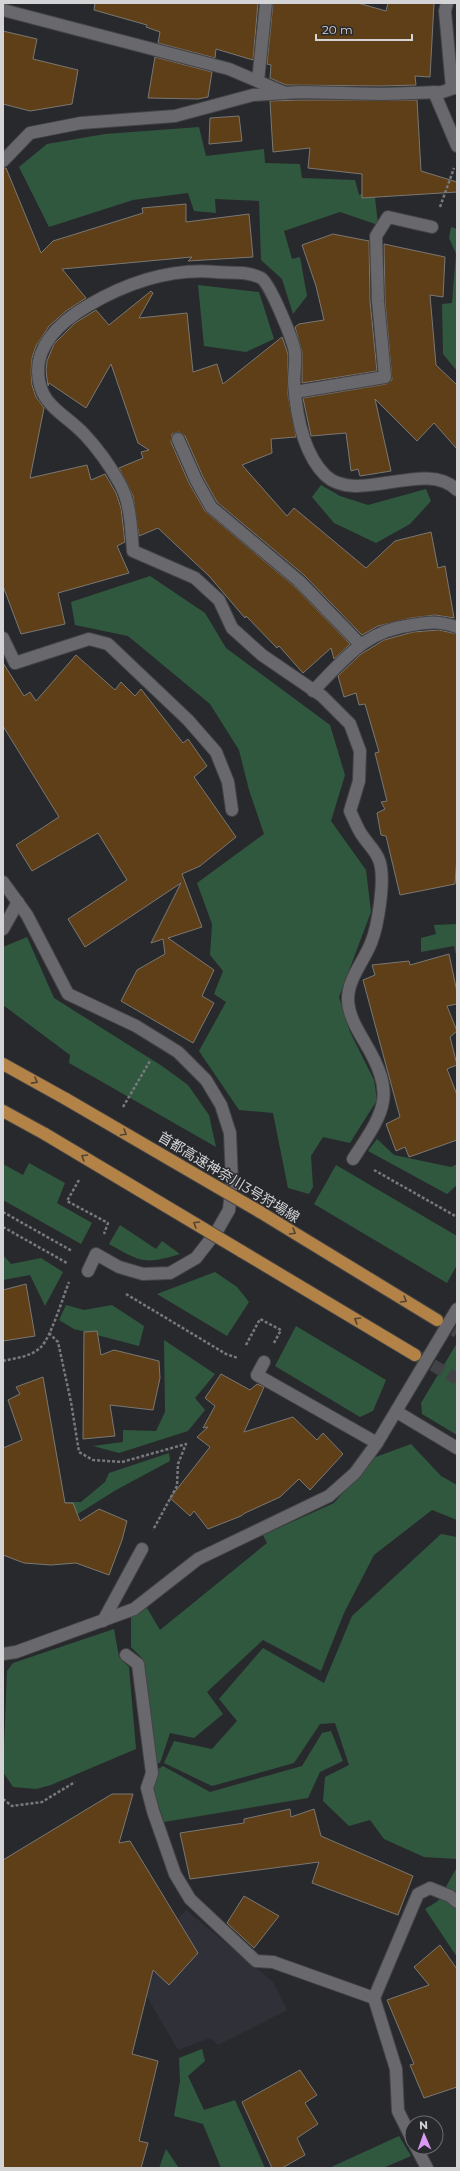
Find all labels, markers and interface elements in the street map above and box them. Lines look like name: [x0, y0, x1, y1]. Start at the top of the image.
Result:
scale bar: [316, 16, 412, 42]
text: 20 m: [322, 22, 353, 37]
one-way arrow: [30, 1077, 38, 1084]
one-way arrow: [120, 1128, 127, 1135]
street label: 首都高速神奈川3号狩場線: [155, 1128, 303, 1226]
one-way arrow: [81, 1155, 88, 1162]
one-way arrow: [193, 1221, 200, 1228]
one-way arrow: [289, 1228, 296, 1235]
one-way arrow: [400, 1295, 407, 1302]
one-way arrow: [354, 1318, 361, 1325]
north arrow: [404, 2115, 444, 2155]
text: N: [419, 2118, 428, 2132]

